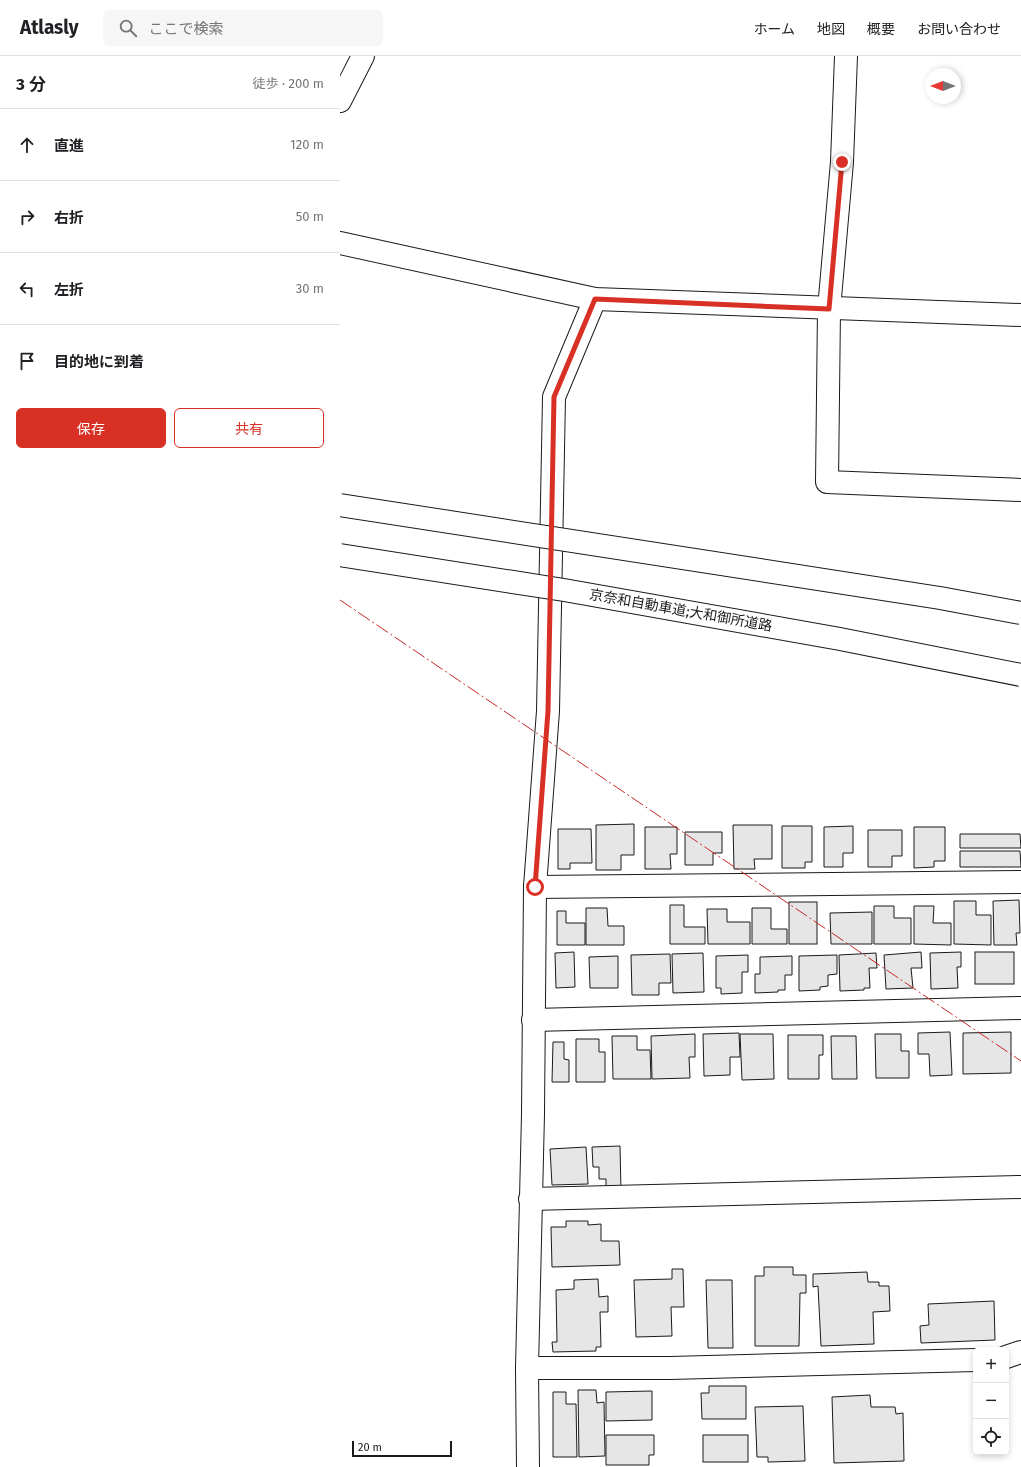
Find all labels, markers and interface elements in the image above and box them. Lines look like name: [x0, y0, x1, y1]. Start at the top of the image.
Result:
search box: [103, 10, 383, 46]
text: Atlasly: [20, 16, 79, 39]
icon: search: [117, 17, 139, 39]
text: ここで検索: [149, 20, 224, 38]
text: ホーム: [753, 21, 795, 38]
text: 地図: [817, 21, 845, 38]
text: 概要: [867, 21, 895, 38]
text: お問い合わせ: [917, 21, 1001, 38]
north arrow: [925, 68, 961, 104]
text: 3 分: [16, 74, 46, 95]
text: 徒歩 · 200 m: [252, 76, 324, 91]
icon: ahead: [16, 134, 38, 156]
text: 直進: [54, 137, 84, 155]
text: 120 m: [290, 137, 324, 152]
route end: [833, 153, 851, 171]
icon: right: [16, 206, 38, 228]
text: 右折: [54, 209, 84, 227]
text: 50 m: [296, 209, 324, 224]
icon: left: [16, 278, 38, 300]
text: 左折: [54, 281, 84, 299]
text: 30 m: [296, 281, 324, 296]
icon: arrive: [16, 350, 38, 372]
text: 目的地に到着: [54, 353, 144, 371]
button: 保存: [16, 408, 166, 448]
button: 共有: [174, 408, 324, 448]
street label: 京奈和自動車道;大和御所道路: [588, 586, 774, 635]
route start: [526, 878, 544, 896]
map controls: [973, 1347, 1009, 1455]
button: +: [973, 1347, 1009, 1383]
button: −: [973, 1383, 1009, 1419]
button: locate: [973, 1419, 1009, 1455]
scale bar: [352, 1439, 452, 1458]
text: 20 m: [358, 1441, 382, 1454]

